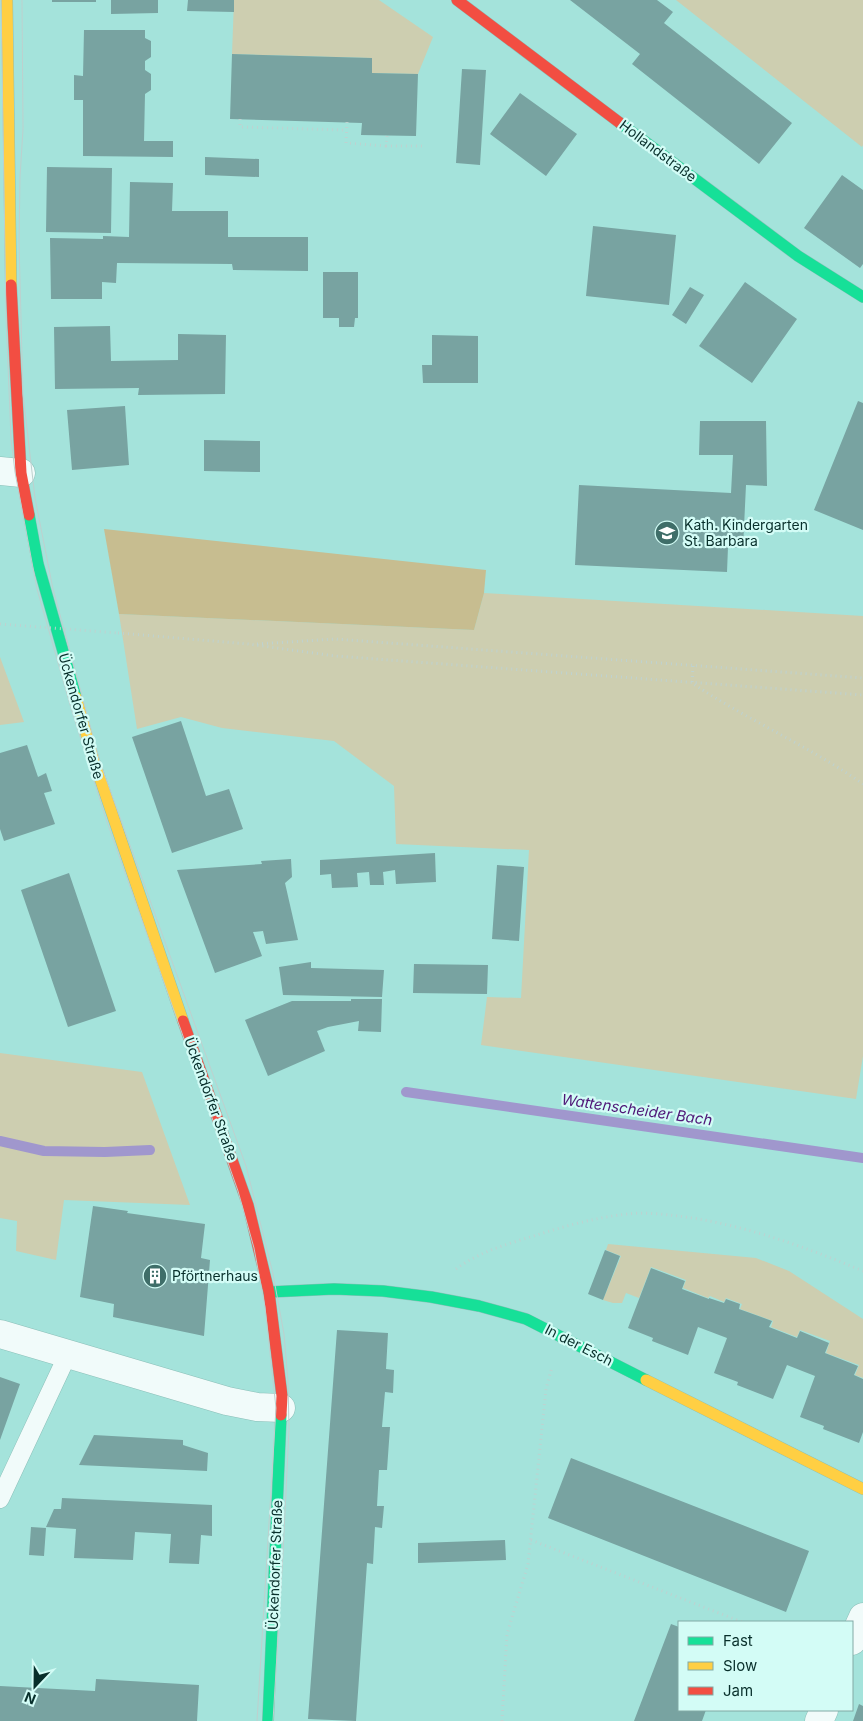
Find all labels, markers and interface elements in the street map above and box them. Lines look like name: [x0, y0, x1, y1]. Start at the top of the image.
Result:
street label: Hollandstraße: [616, 116, 700, 185]
place label: Kath. Kindergarten St. Barbara: [684, 516, 808, 549]
school or university icon: Kath. Kindergarten St. Barbara: [654, 520, 680, 546]
street label: Ückendorfer Straße: [55, 651, 108, 781]
street label: Ückendorfer Straße: [181, 1035, 242, 1163]
water label: Wattenscheider Bach: [561, 1090, 714, 1129]
building icon: Pförtnerhaus: [142, 1263, 168, 1289]
place label: Pförtnerhaus: [172, 1267, 258, 1284]
street label: In der Esch: [542, 1320, 616, 1369]
street label: Ückendorfer Straße: [264, 1500, 285, 1630]
legend: [678, 1621, 853, 1711]
text: Fast: [723, 1631, 753, 1650]
text: Slow: [723, 1656, 757, 1675]
north arrow: [10, 1661, 60, 1711]
text: Jam: [723, 1681, 753, 1700]
text: N: [22, 1689, 38, 1708]

